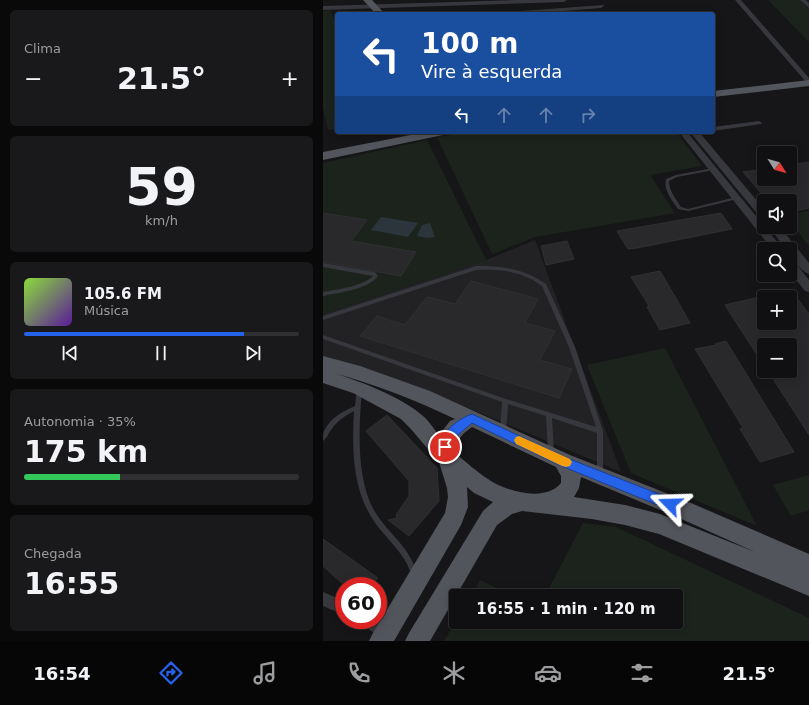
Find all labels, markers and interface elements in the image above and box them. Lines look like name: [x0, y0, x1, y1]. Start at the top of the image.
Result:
text: 100 m: [421, 27, 518, 60]
icon: left: [355, 28, 407, 80]
text: Clima: [24, 41, 61, 56]
text: 21.5°: [117, 61, 206, 96]
text: Vire à esquerda: [421, 61, 562, 82]
text: −: [24, 66, 42, 91]
text: +: [281, 66, 299, 91]
icon: left: [451, 104, 473, 126]
icon: ahead: [493, 104, 515, 126]
icon: ahead: [535, 104, 557, 126]
icon: right: [577, 104, 599, 126]
north arrow: [757, 146, 797, 186]
map controls: [757, 146, 797, 378]
text: 59: [125, 157, 198, 217]
button: sound: [757, 194, 797, 234]
text: km/h: [145, 213, 178, 228]
button: search: [757, 242, 797, 282]
text: 105.6 FM: [84, 285, 162, 303]
button: +: [757, 290, 797, 330]
text: Música: [84, 303, 129, 318]
button: −: [757, 338, 797, 378]
icon: previous: [59, 342, 81, 364]
icon: pause: [150, 342, 172, 364]
icon: next: [242, 342, 264, 364]
text: Autonomia · 35%: [24, 414, 136, 429]
pin: [428, 430, 462, 464]
text: 175 km: [24, 434, 148, 469]
icon: arrive: [434, 436, 456, 458]
position arrow: [649, 483, 691, 525]
text: Chegada: [24, 546, 82, 561]
text: 16:55: [24, 566, 120, 601]
speed limit sign: 60: [335, 577, 387, 629]
text: 16:55 · 1 min · 120 m: [476, 600, 656, 618]
icon: directions: [157, 659, 185, 687]
icon: music: [251, 659, 279, 687]
icon: phone: [345, 659, 373, 687]
icon: climate: [440, 659, 468, 687]
icon: car: [534, 659, 562, 687]
icon: filters: [628, 659, 656, 687]
text: 16:54: [33, 663, 90, 684]
text: 21.5°: [722, 663, 776, 684]

